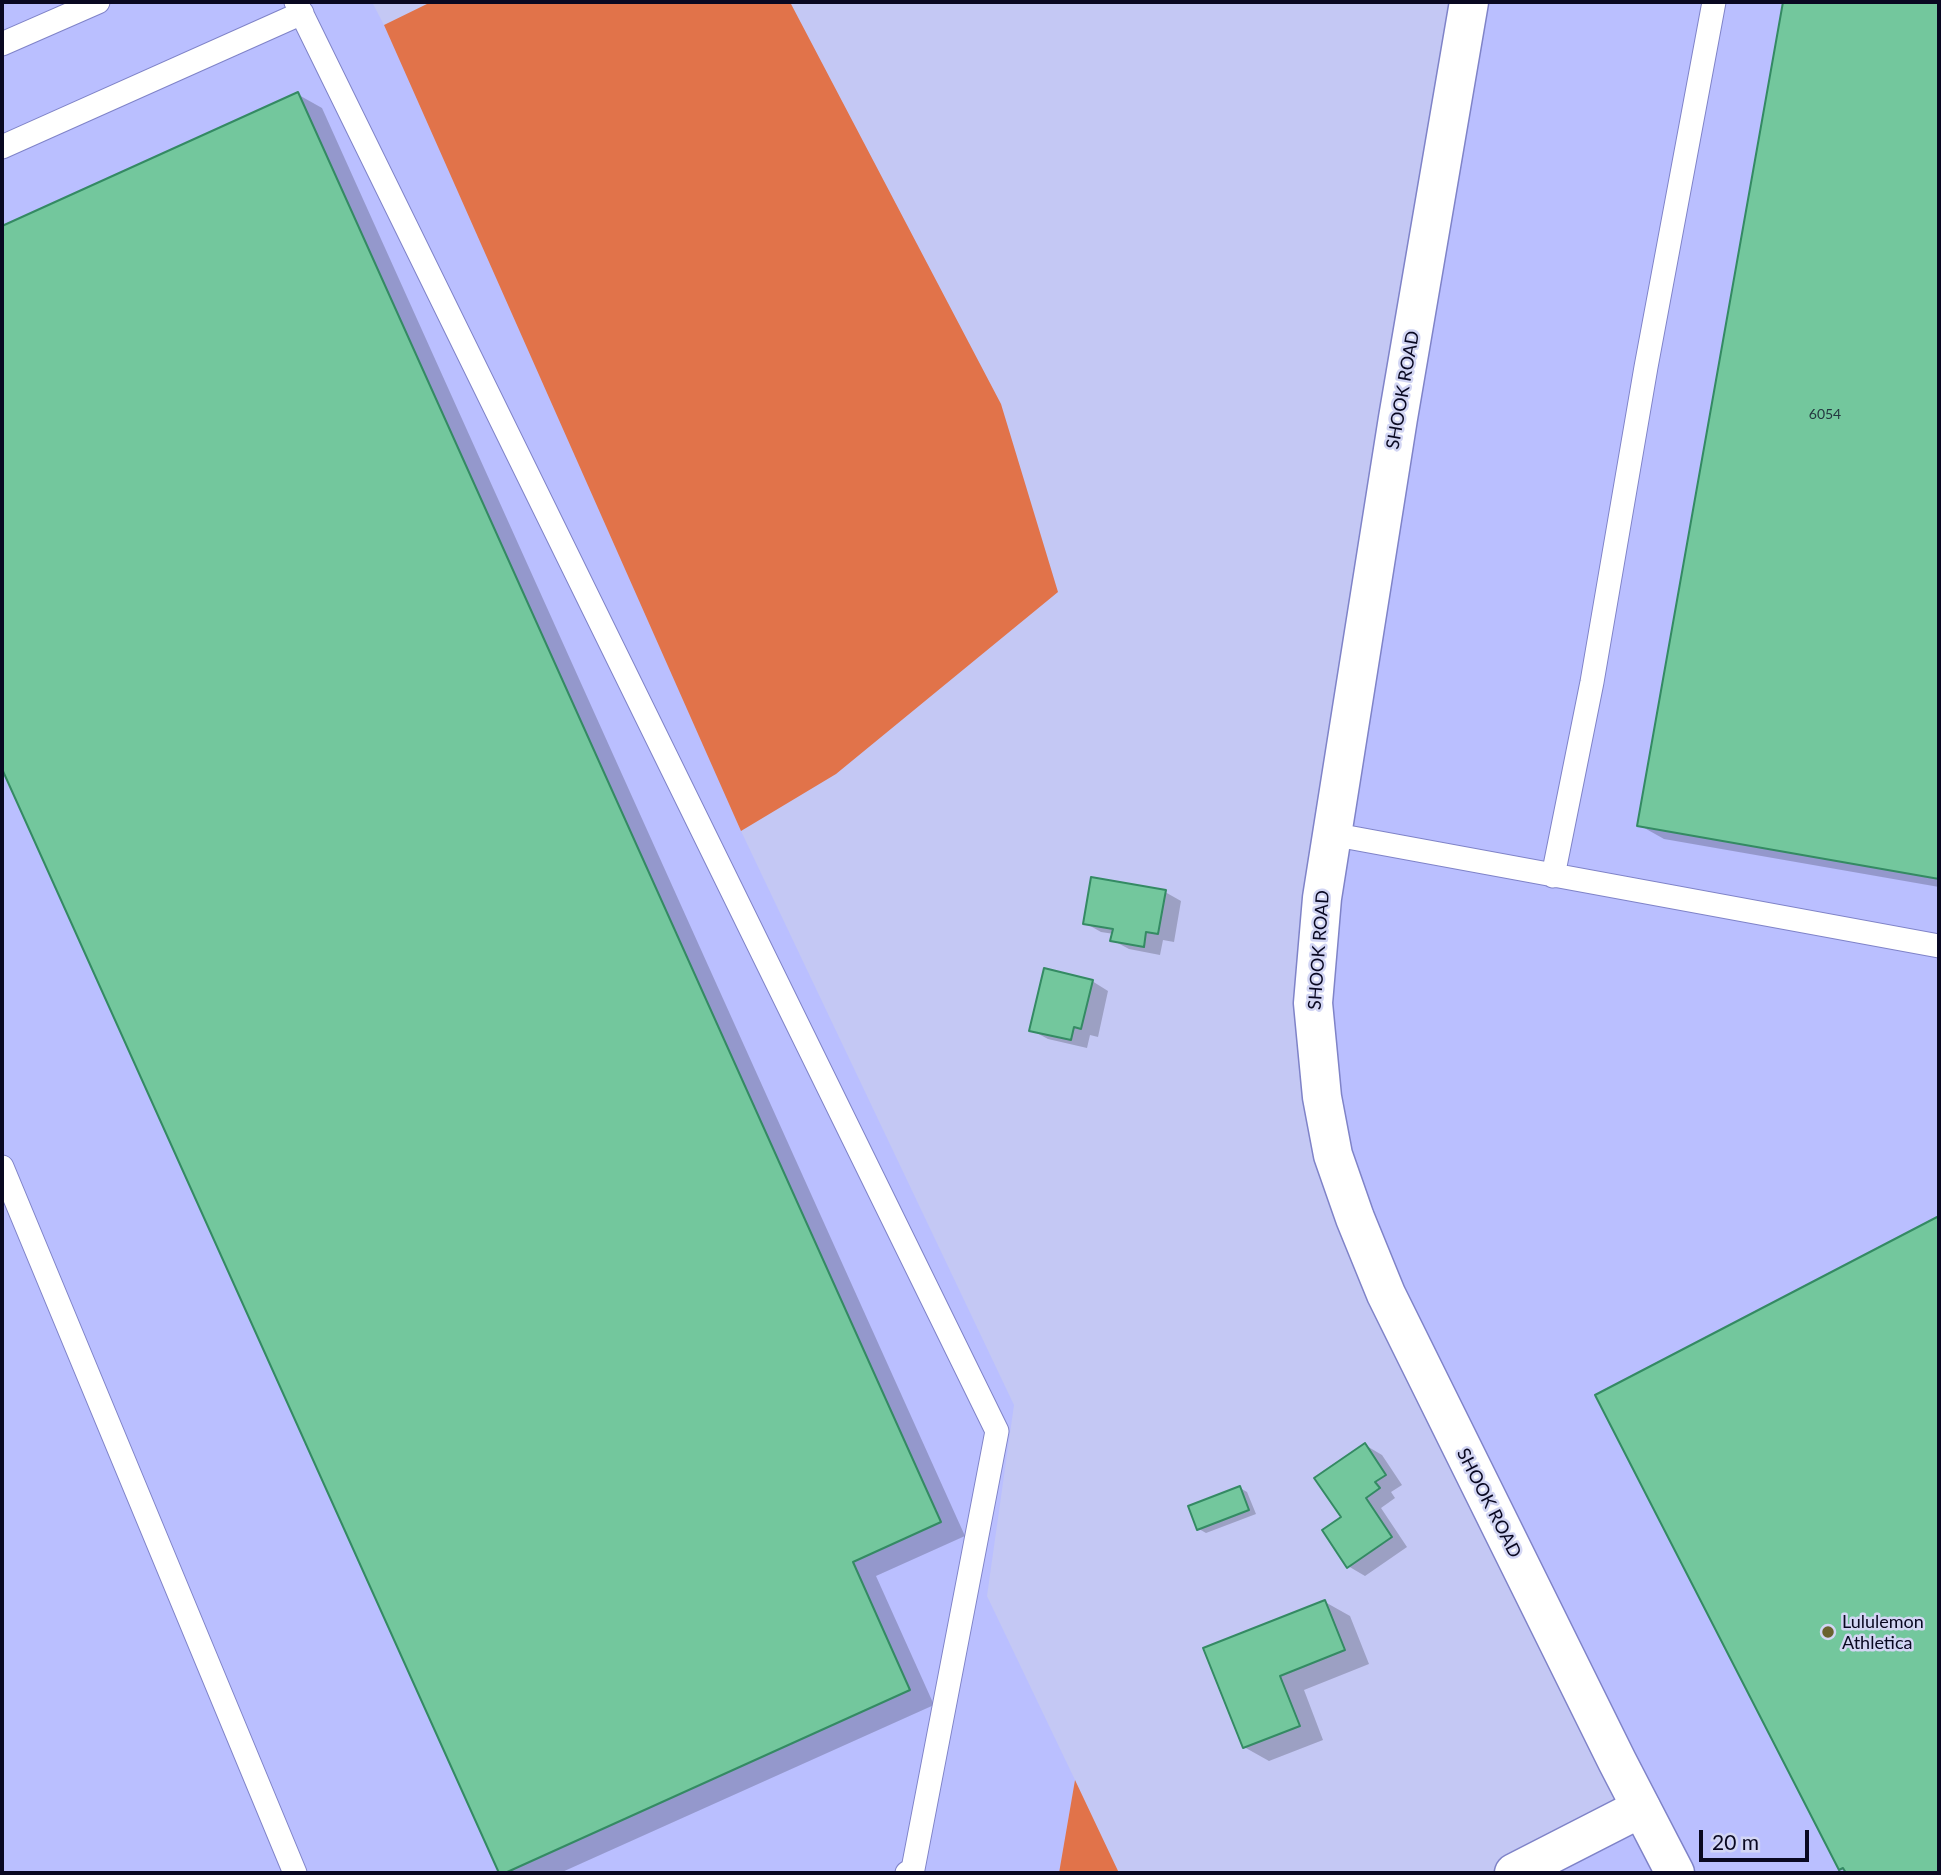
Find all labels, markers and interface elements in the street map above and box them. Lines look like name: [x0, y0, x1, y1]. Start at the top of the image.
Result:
street label: SHOOK ROAD: [1382, 329, 1424, 451]
house number: 6054: [1809, 406, 1841, 422]
street label: SHOOK ROAD: [1304, 889, 1334, 1011]
street label: SHOOK ROAD: [1452, 1445, 1526, 1561]
place label: Lululemon Athletica: [1842, 1611, 1924, 1654]
marker: Lululemon Athletica: [1820, 1624, 1836, 1640]
scale bar: [1703, 1815, 1813, 1859]
text: 20 m: [1712, 1829, 1759, 1854]

